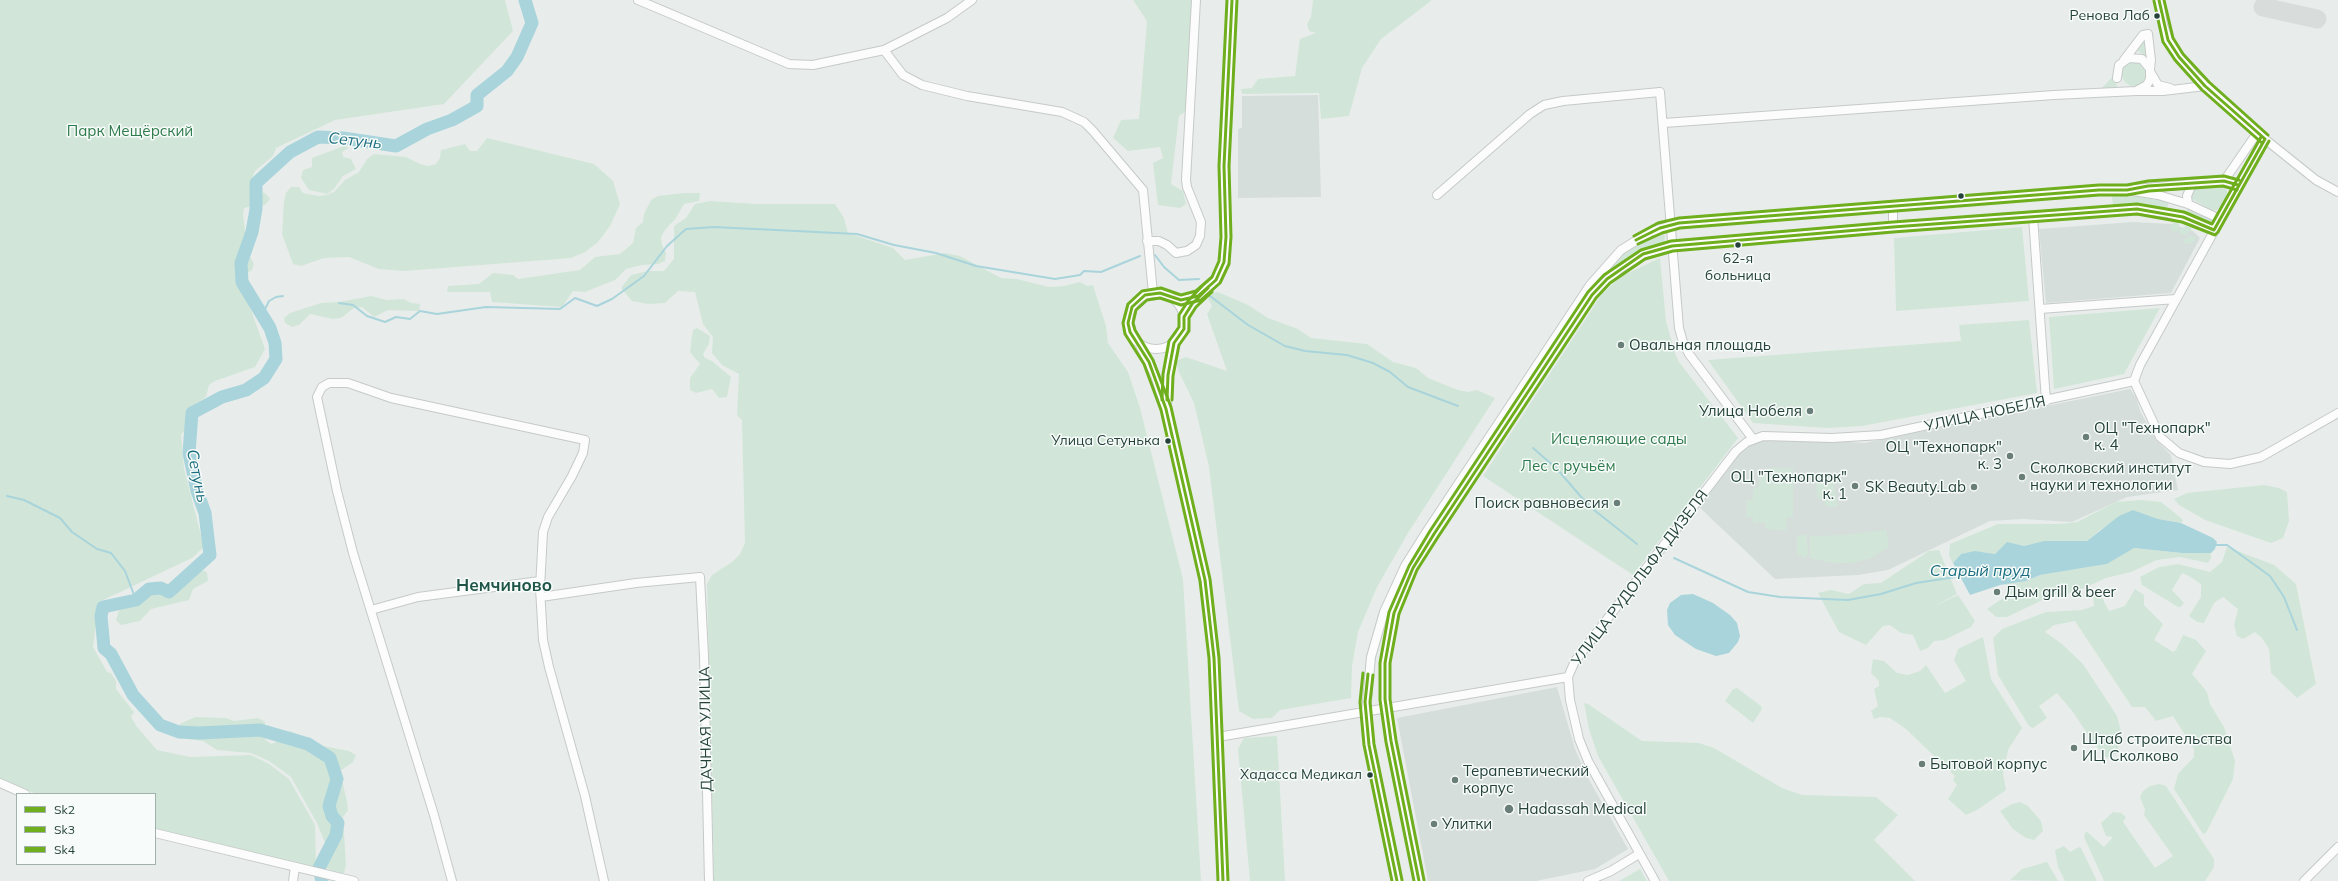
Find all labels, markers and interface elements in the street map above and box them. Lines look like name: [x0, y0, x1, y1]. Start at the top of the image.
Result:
place label: Ренова Лаб: [2069, 8, 2150, 24]
marker: Ренова Лаб: [2152, 11, 2162, 21]
park label: Парк Мещёрский: [67, 122, 193, 140]
water label: Сетунь: [327, 129, 383, 153]
unlabelled marker: [1956, 191, 1966, 201]
marker: 62-я больница: [1733, 240, 1743, 250]
place label: 62-я больница: [1705, 251, 1771, 284]
place label: Овальная площадь: [1629, 336, 1771, 354]
marker: Овальная площадь: [1616, 340, 1626, 350]
street label: УЛИЦА НОБЕЛЯ: [1923, 392, 2047, 436]
place label: Улица Нобеля: [1699, 402, 1802, 420]
marker: Улица Нобеля: [1805, 406, 1815, 416]
place label: ОЦ "Технопарк" к. 4: [2094, 419, 2211, 454]
park label: Исцеляющие сады: [1551, 430, 1687, 448]
marker: ОЦ "Технопарк" к. 4: [2081, 432, 2091, 442]
place label: Улица Сетунька: [1051, 433, 1160, 449]
marker: Улица Сетунька: [1163, 436, 1173, 446]
place label: ОЦ "Технопарк" к. 3: [1885, 438, 2002, 473]
water label: Сетунь: [182, 448, 212, 504]
marker: ОЦ "Технопарк" к. 3: [2005, 451, 2015, 461]
park label: Лес с ручьём: [1521, 457, 1615, 475]
place label: Сколковский институт науки и технологии: [2030, 459, 2191, 494]
place label: ОЦ "Технопарк" к. 1: [1730, 468, 1847, 503]
marker: Сколковский институт науки и технологии: [2017, 472, 2027, 482]
place label: SK Beauty.Lab: [1865, 478, 1966, 496]
marker: ОЦ "Технопарк" к. 1: [1850, 481, 1860, 491]
marker: SK Beauty.Lab: [1969, 482, 1979, 492]
street label: УЛИЦА РУДОЛЬФА ДИЗЕЛЯ: [1568, 487, 1712, 669]
place label: Поиск равновесия: [1475, 494, 1609, 512]
marker: Поиск равновесия: [1612, 498, 1622, 508]
water label: Старый пруд: [1930, 561, 2030, 581]
district label: Немчиново: [456, 576, 552, 596]
place label: Дым grill & beer: [2005, 583, 2116, 601]
marker: Дым grill & beer: [1992, 587, 2002, 597]
street label: ДАЧНАЯ УЛИЦА: [696, 666, 716, 792]
place label: Штаб строительства ИЦ Сколково: [2082, 730, 2232, 765]
marker: Штаб строительства ИЦ Сколково: [2069, 743, 2079, 753]
place label: Бытовой корпус: [1930, 755, 2047, 773]
marker: Бытовой корпус: [1917, 759, 1927, 769]
place label: Терапевтический корпус: [1463, 762, 1589, 797]
place label: Хадасса Медикал: [1240, 767, 1362, 783]
marker: Хадасса Медикал: [1365, 770, 1375, 780]
marker: Терапевтический корпус: [1450, 775, 1460, 785]
legend: [16, 793, 156, 865]
place label: Hadassah Medical: [1518, 800, 1647, 818]
text: Sk2: [54, 802, 75, 817]
marker: Hadassah Medical: [1503, 803, 1515, 815]
place label: Улитки: [1442, 815, 1492, 833]
marker: Улитки: [1429, 819, 1439, 829]
text: Sk3: [54, 822, 75, 837]
text: Sk4: [54, 842, 75, 857]

